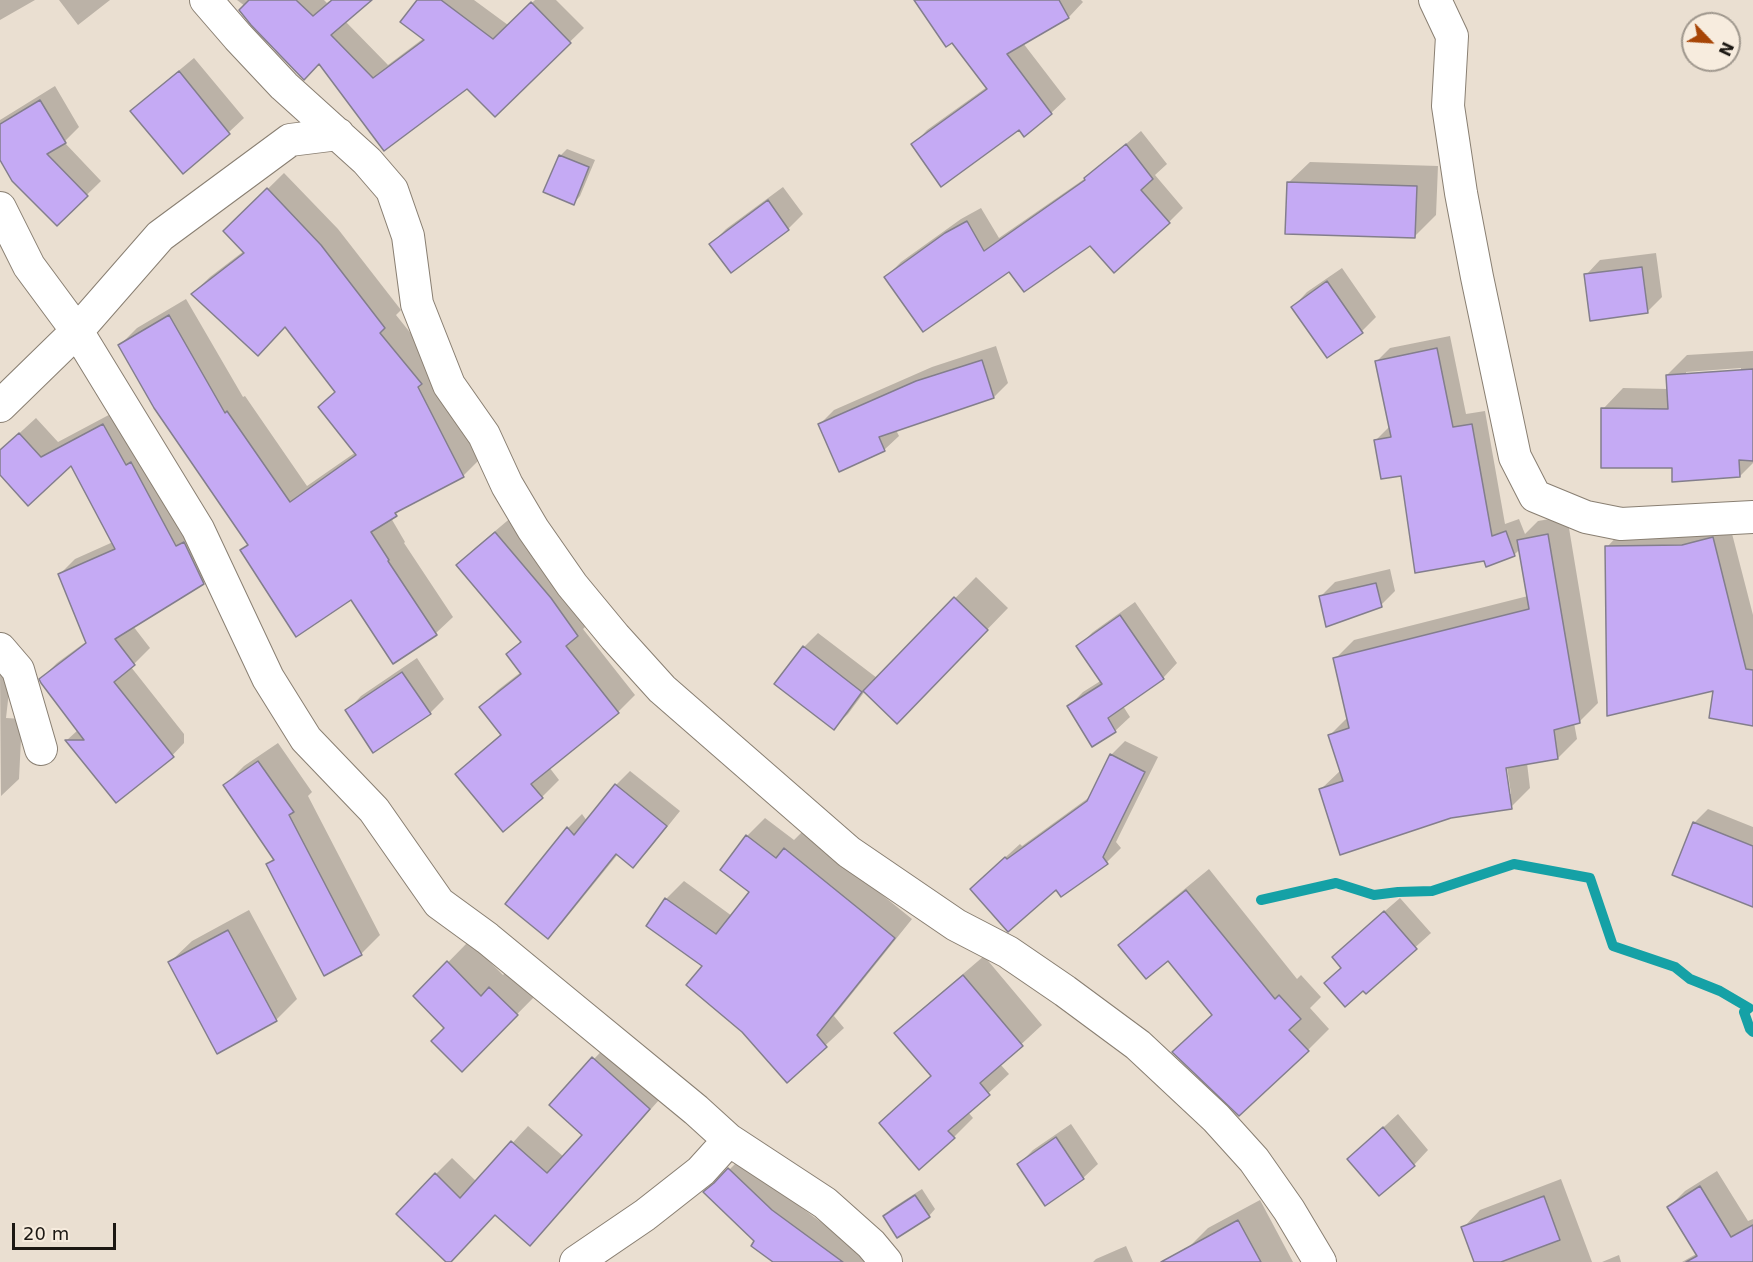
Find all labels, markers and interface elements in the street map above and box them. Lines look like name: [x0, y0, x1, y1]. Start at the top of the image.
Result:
north arrow: [1681, 12, 1741, 72]
text: N: [1715, 39, 1737, 59]
scale bar: [15, 1211, 118, 1249]
text: 20 m: [23, 1223, 69, 1244]

